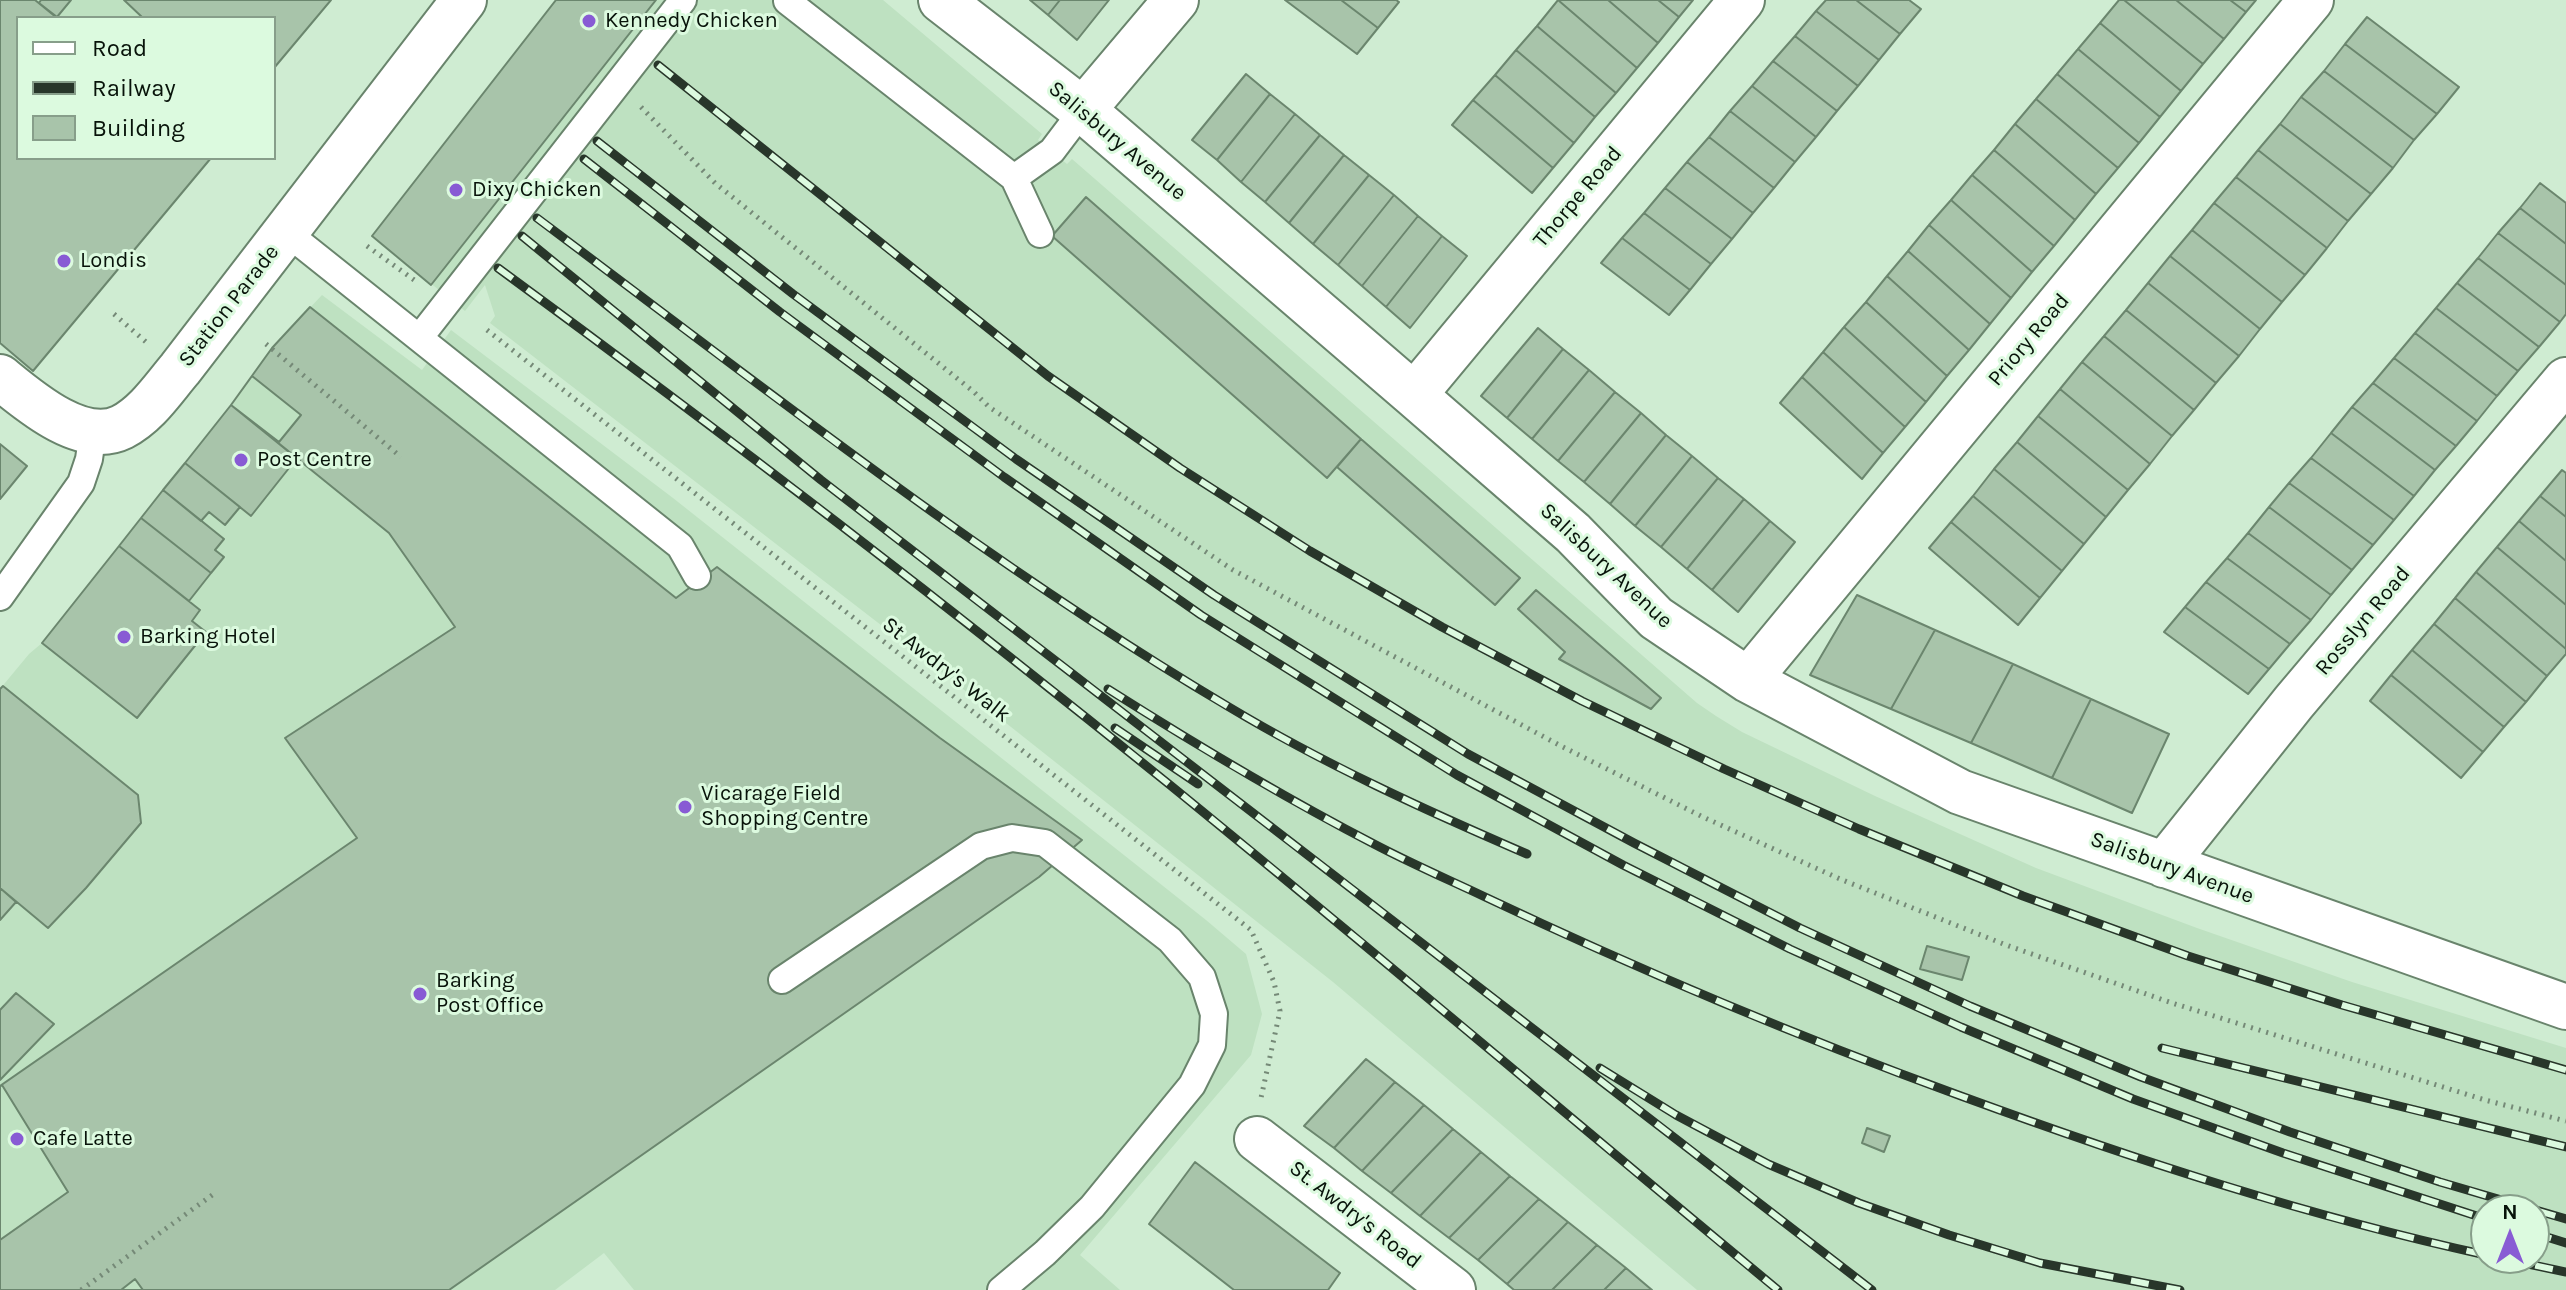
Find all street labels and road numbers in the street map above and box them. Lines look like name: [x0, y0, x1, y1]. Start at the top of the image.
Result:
street label: Salisbury Avenue: [1043, 76, 1191, 206]
street label: Thorpe Road: [1528, 141, 1628, 253]
street label: Station Parade: [173, 240, 285, 372]
street label: Priory Road: [1983, 288, 2075, 392]
street label: Salisbury Avenue: [1534, 498, 1678, 634]
street label: Rosslyn Road: [2310, 561, 2416, 681]
street label: St Awdry's Walk: [877, 612, 1015, 728]
street label: Salisbury Avenue: [2087, 826, 2257, 910]
street label: St. Awdry's Road: [1284, 1155, 1426, 1275]

